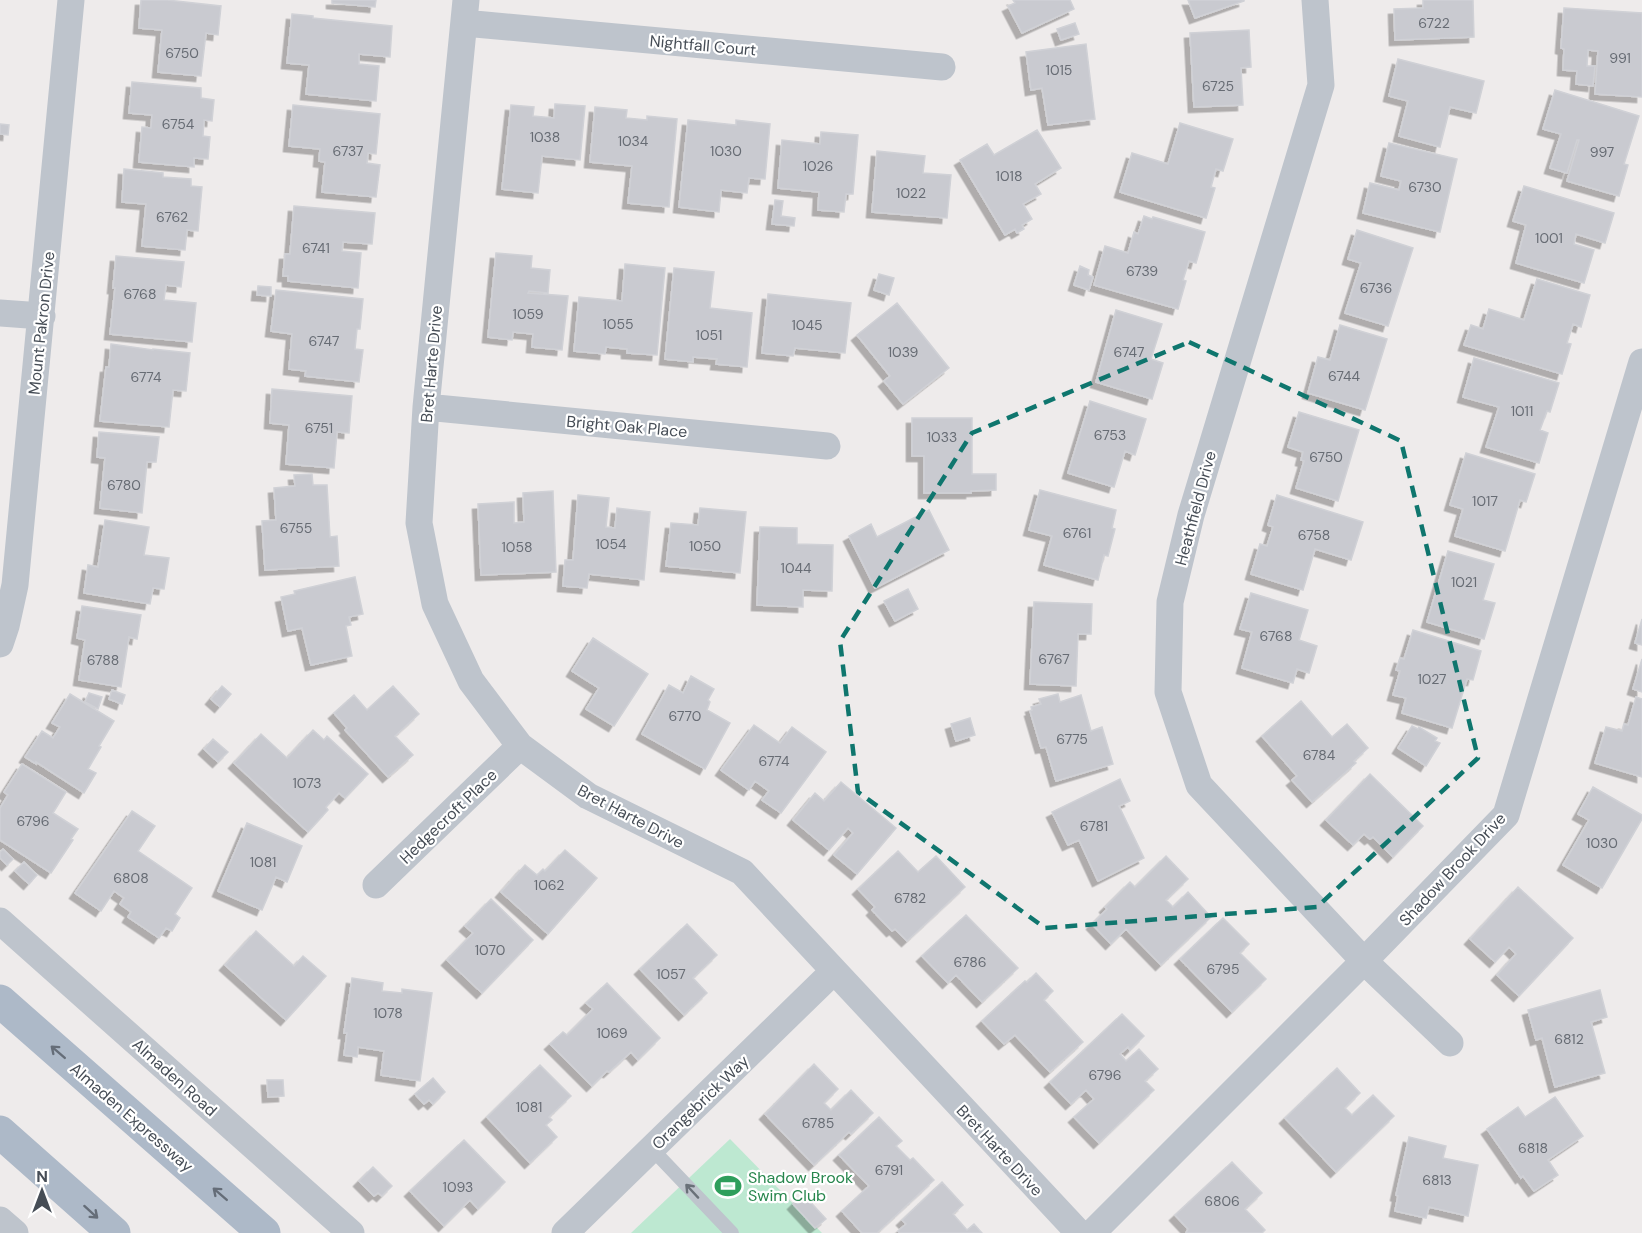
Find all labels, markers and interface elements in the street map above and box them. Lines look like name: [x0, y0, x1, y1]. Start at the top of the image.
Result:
house number: 6722: [1418, 14, 1450, 32]
street label: Nightfall Court: [649, 30, 757, 61]
house number: 6750: [165, 44, 199, 62]
house number: 991: [1609, 49, 1631, 67]
house number: 1015: [1046, 61, 1072, 79]
house number: 6725: [1202, 77, 1234, 95]
house number: 6754: [162, 115, 195, 133]
house number: 1038: [530, 128, 560, 146]
house number: 1034: [618, 132, 649, 150]
house number: 6737: [332, 142, 364, 160]
house number: 1030: [710, 142, 742, 160]
house number: 997: [1590, 143, 1614, 161]
house number: 1026: [803, 157, 833, 175]
house number: 1018: [996, 167, 1022, 185]
house number: 6730: [1408, 178, 1442, 196]
house number: 1022: [896, 184, 926, 202]
house number: 6762: [156, 208, 188, 226]
house number: 1001: [1535, 229, 1563, 247]
house number: 6741: [302, 239, 330, 257]
street label: Mount Pakron Drive: [24, 250, 59, 396]
house number: 6739: [1126, 262, 1158, 280]
house number: 6736: [1360, 279, 1392, 297]
house number: 6768: [124, 285, 156, 303]
street label: Bret Harte Drive: [416, 305, 447, 423]
house number: 1059: [513, 305, 544, 323]
house number: 1055: [602, 315, 634, 333]
house number: 1045: [792, 316, 822, 334]
house number: 1051: [696, 326, 722, 344]
house number: 6747: [308, 332, 340, 350]
house number: 1039: [888, 343, 919, 361]
house number: 6747: [1113, 343, 1145, 361]
house number: 6744: [1328, 367, 1361, 385]
house number: 6774: [130, 368, 162, 386]
house number: 1011: [1511, 402, 1533, 420]
street label: Bright Oak Place: [566, 411, 688, 442]
house number: 6751: [305, 419, 333, 437]
house number: 6753: [1094, 426, 1126, 444]
house number: 1033: [927, 428, 957, 446]
house number: 6750: [1309, 448, 1343, 466]
street label: Heathfield Drive: [1170, 449, 1221, 568]
house number: 6780: [107, 476, 141, 494]
house number: 1017: [1472, 492, 1498, 510]
house number: 6755: [280, 519, 312, 537]
house number: 6761: [1063, 524, 1091, 542]
house number: 6758: [1298, 526, 1330, 544]
house number: 1054: [596, 535, 627, 553]
house number: 1050: [689, 537, 721, 555]
house number: 1058: [502, 538, 533, 556]
house number: 1044: [781, 559, 812, 577]
house number: 1021: [1451, 573, 1477, 591]
house number: 6768: [1260, 627, 1292, 645]
house number: 6767: [1038, 650, 1070, 668]
house number: 6788: [87, 651, 119, 669]
house number: 1027: [1417, 670, 1447, 688]
house number: 6770: [669, 707, 701, 725]
house number: 6775: [1056, 730, 1088, 748]
house number: 6784: [1303, 746, 1336, 764]
house number: 6774: [758, 752, 790, 770]
street label: Hedgecroft Place: [395, 764, 502, 868]
house number: 1073: [292, 774, 322, 792]
street label: Bret Harte Drive: [574, 780, 688, 853]
street label: Shadow Brook Drive: [1394, 808, 1510, 930]
house number: 6796: [16, 812, 50, 830]
house number: 6781: [1080, 817, 1108, 835]
house number: 1030: [1586, 834, 1618, 852]
house number: 1081: [250, 853, 276, 871]
house number: 6808: [113, 869, 149, 887]
house number: 1062: [534, 876, 564, 894]
house number: 6782: [894, 889, 926, 907]
house number: 1070: [475, 941, 505, 959]
house number: 6786: [954, 953, 986, 971]
house number: 6795: [1207, 960, 1239, 978]
house number: 1057: [656, 965, 686, 983]
house number: 1078: [373, 1004, 403, 1022]
house number: 1069: [596, 1024, 628, 1042]
house number: 6812: [1554, 1030, 1584, 1048]
street label: Almaden Road: [128, 1034, 221, 1121]
one-way arrow: [50, 1045, 65, 1059]
street label: Orangebrick Way: [647, 1051, 753, 1154]
street label: Almaden Expressway: [66, 1058, 198, 1177]
house number: 6796: [1088, 1066, 1122, 1084]
house number: 1081: [516, 1098, 542, 1116]
street label: Bret Harte Drive: [952, 1100, 1047, 1200]
house number: 6785: [802, 1114, 834, 1132]
house number: 6818: [1518, 1139, 1548, 1157]
north arrow: [12, 1161, 72, 1221]
house number: 6791: [875, 1161, 903, 1179]
text: N: [36, 1166, 48, 1187]
place label: Shadow Brook Swim Club: [748, 1167, 853, 1206]
sports icon: Shadow Brook Swim Club: [713, 1171, 743, 1201]
house number: 6813: [1422, 1171, 1452, 1189]
house number: 1093: [443, 1178, 473, 1196]
one-way arrow: [685, 1183, 699, 1198]
one-way arrow: [213, 1187, 228, 1201]
house number: 6806: [1204, 1192, 1240, 1210]
one-way arrow: [83, 1205, 98, 1219]

